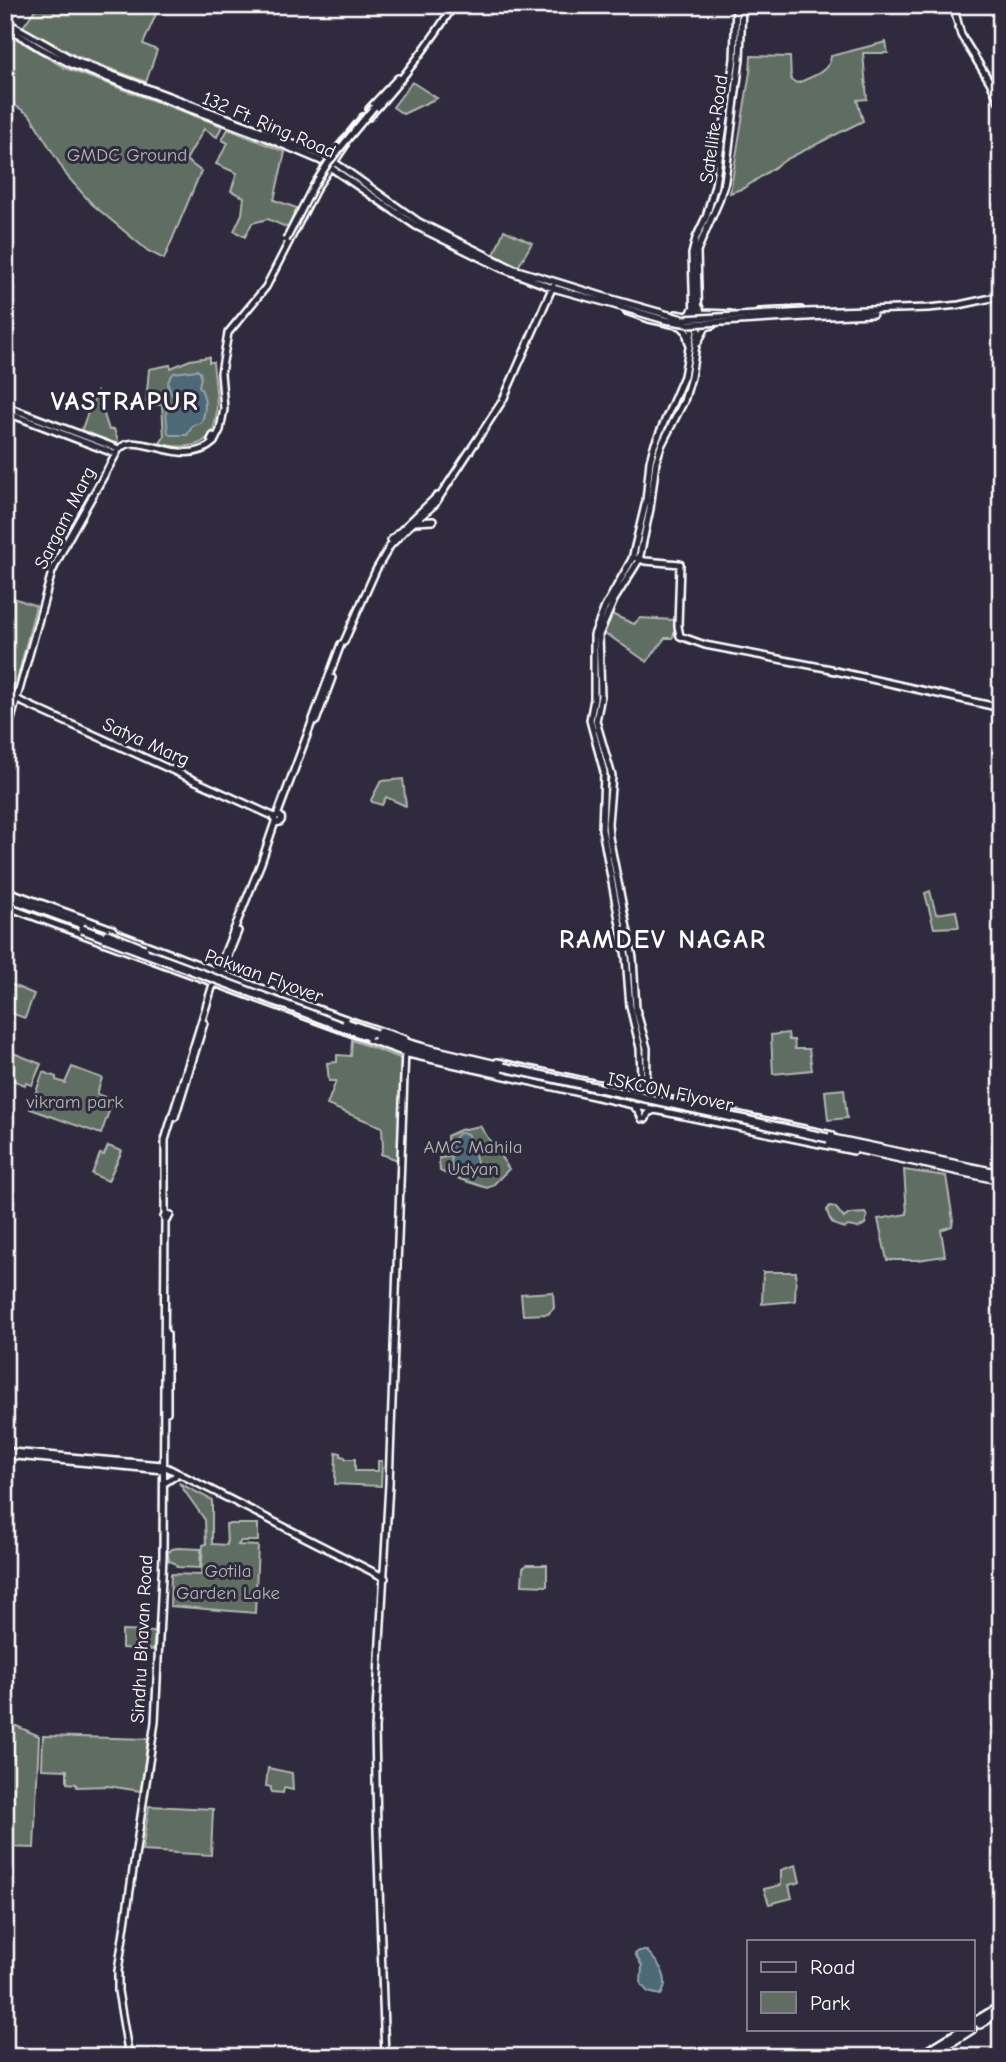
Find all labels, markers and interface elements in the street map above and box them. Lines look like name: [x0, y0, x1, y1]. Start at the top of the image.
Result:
street label: Satellite Road: [696, 73, 732, 185]
street label: 132 Ft. Ring Road: [199, 87, 339, 163]
park label: GMDC Ground: [67, 144, 187, 166]
district label: VASTRAPUR: [51, 387, 199, 417]
street label: Sargam Marg: [30, 463, 100, 573]
street label: Satya Marg: [99, 713, 193, 771]
district label: RAMDEV NAGAR: [559, 925, 767, 955]
street label: Pakwan Flyover: [202, 944, 327, 1008]
street label: ISKCON Flyover: [605, 1068, 735, 1116]
park label: vikram park: [25, 1091, 124, 1113]
park label: AMC Mahila Udyan: [423, 1136, 523, 1180]
street label: Sindhu Bhavan Road: [127, 1554, 157, 1724]
park label: Gotila Garden Lake: [176, 1560, 280, 1604]
legend: [747, 1940, 974, 2030]
text: Road: [810, 1955, 855, 1979]
text: Park: [810, 1991, 850, 2015]

